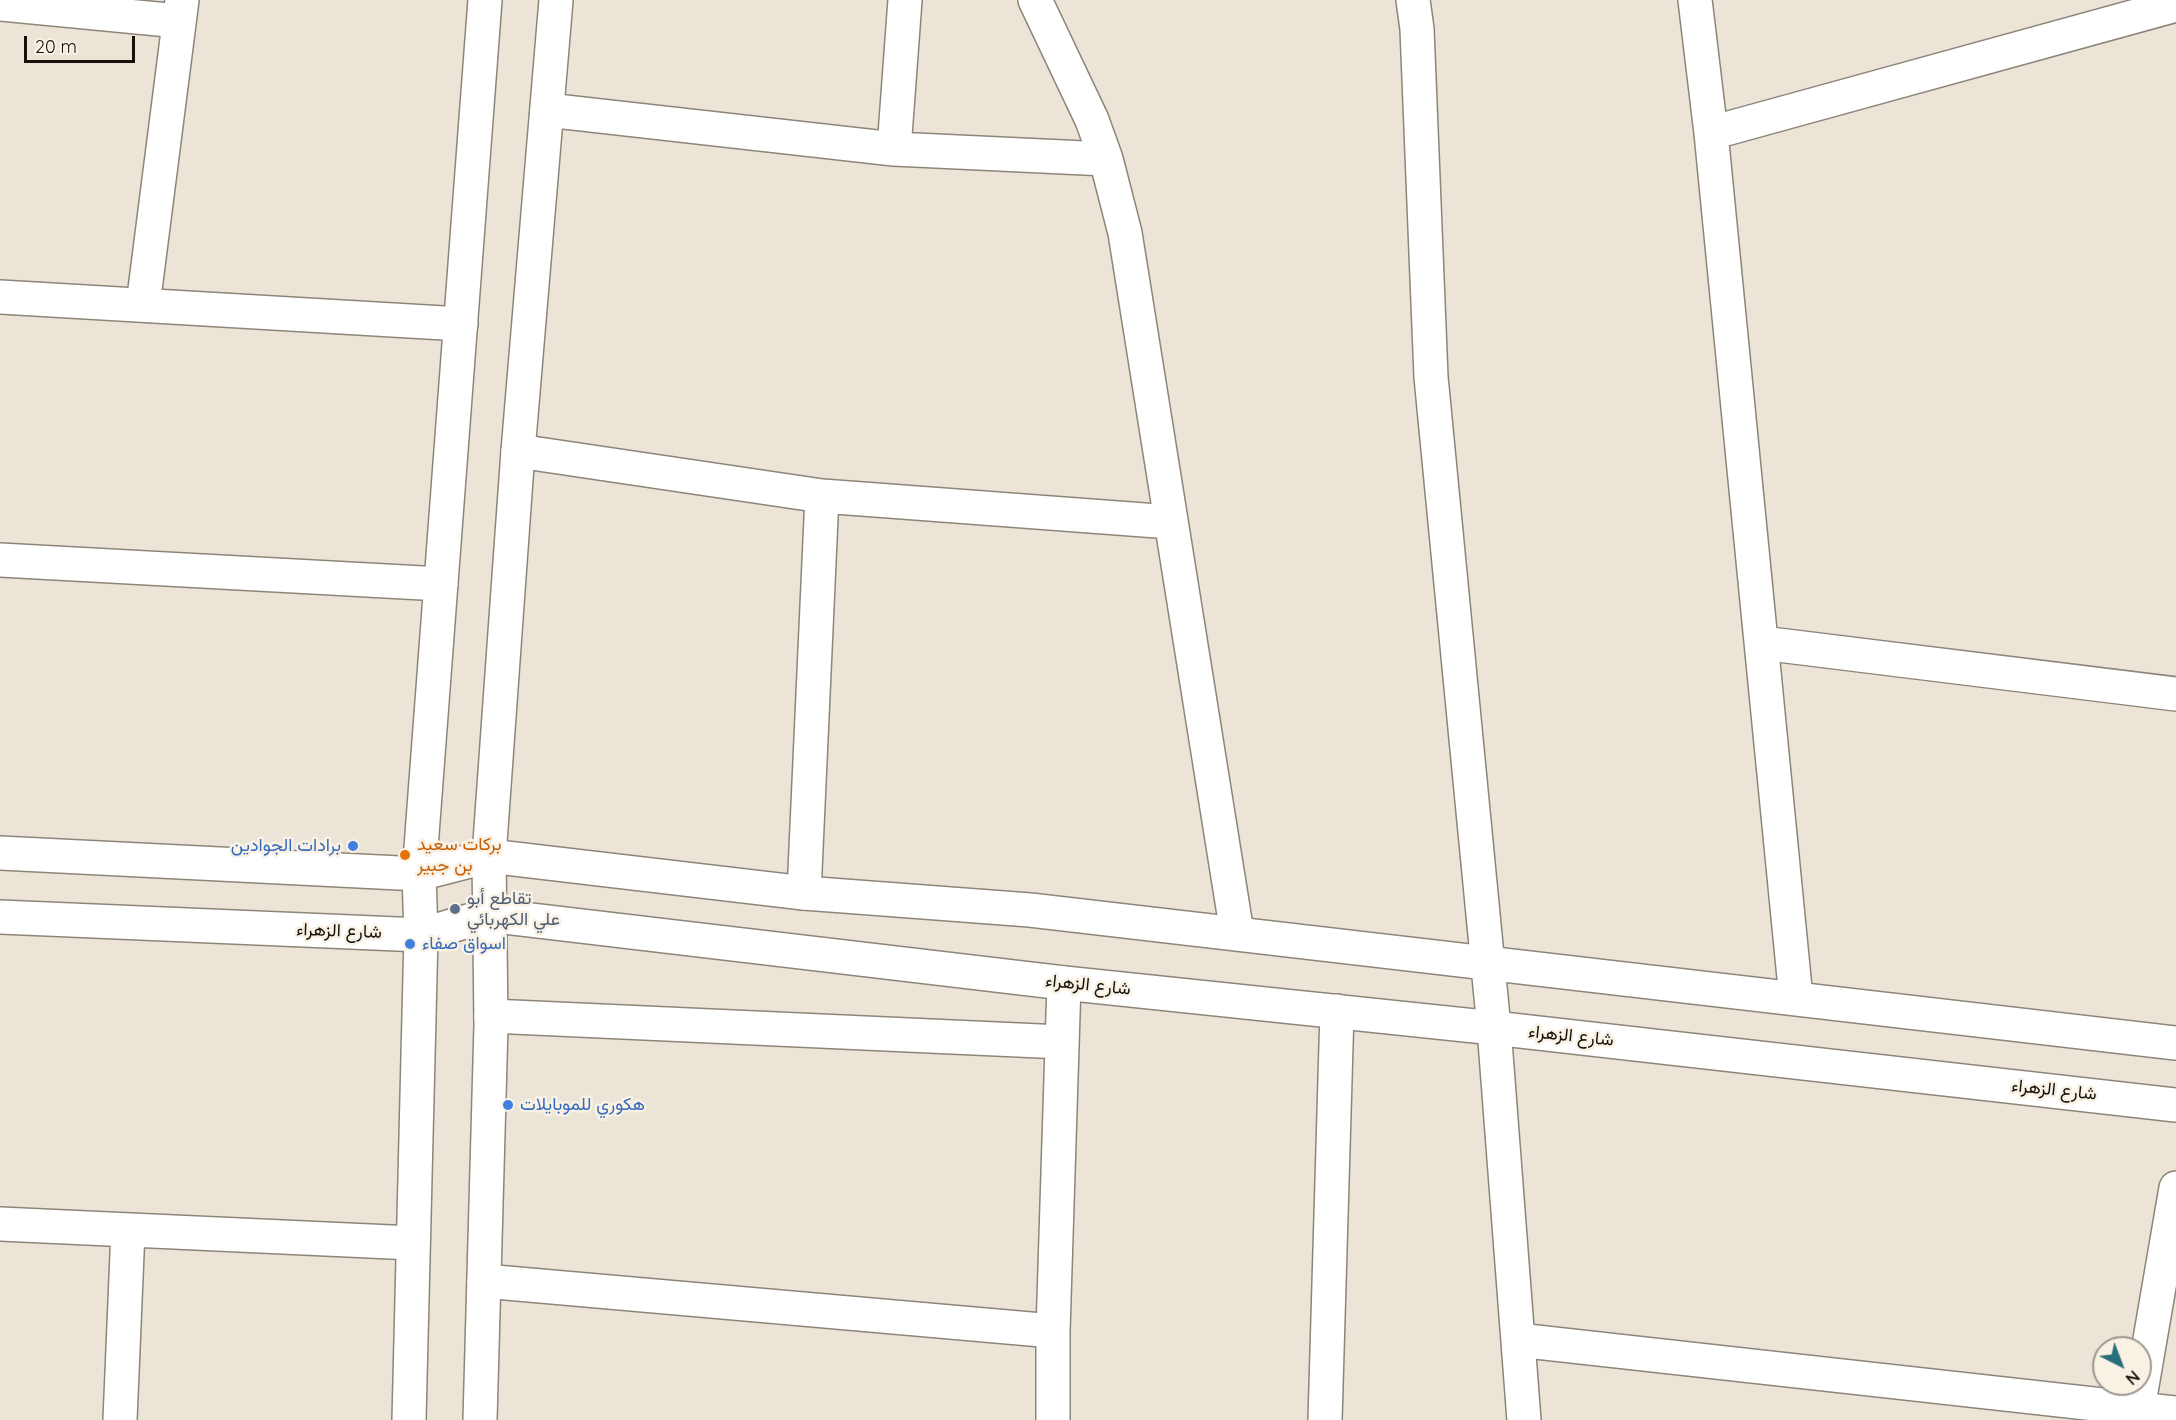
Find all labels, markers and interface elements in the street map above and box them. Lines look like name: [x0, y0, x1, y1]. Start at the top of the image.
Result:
scale bar: [27, 24, 138, 62]
text: 20 m: [35, 35, 77, 58]
place label: بركات سعيد بن جبير: [417, 834, 502, 876]
place label: برادات الجوادين: [231, 835, 341, 857]
marker: برادات الجوادين: [346, 839, 360, 853]
marker: بركات سعيد بن جبير: [398, 848, 412, 862]
place label: تقاطع أبو علي الكهربائي: [467, 888, 560, 930]
marker: تقاطع أبو علي الكهربائي: [448, 902, 462, 916]
street label: شارع الزهراء: [296, 919, 382, 943]
place label: اسواق صفاء: [422, 933, 506, 955]
marker: اسواق صفاء: [403, 937, 417, 951]
street label: شارع الزهراء: [1044, 970, 1132, 1000]
street label: شارع الزهراء: [1527, 1021, 1615, 1051]
street label: شارع الزهراء: [2010, 1075, 2098, 1105]
place label: هكوري للموبايلات: [520, 1094, 645, 1116]
marker: هكوري للموبايلات: [501, 1098, 515, 1112]
north arrow: [2092, 1336, 2152, 1396]
text: N: [2122, 1367, 2144, 1389]

